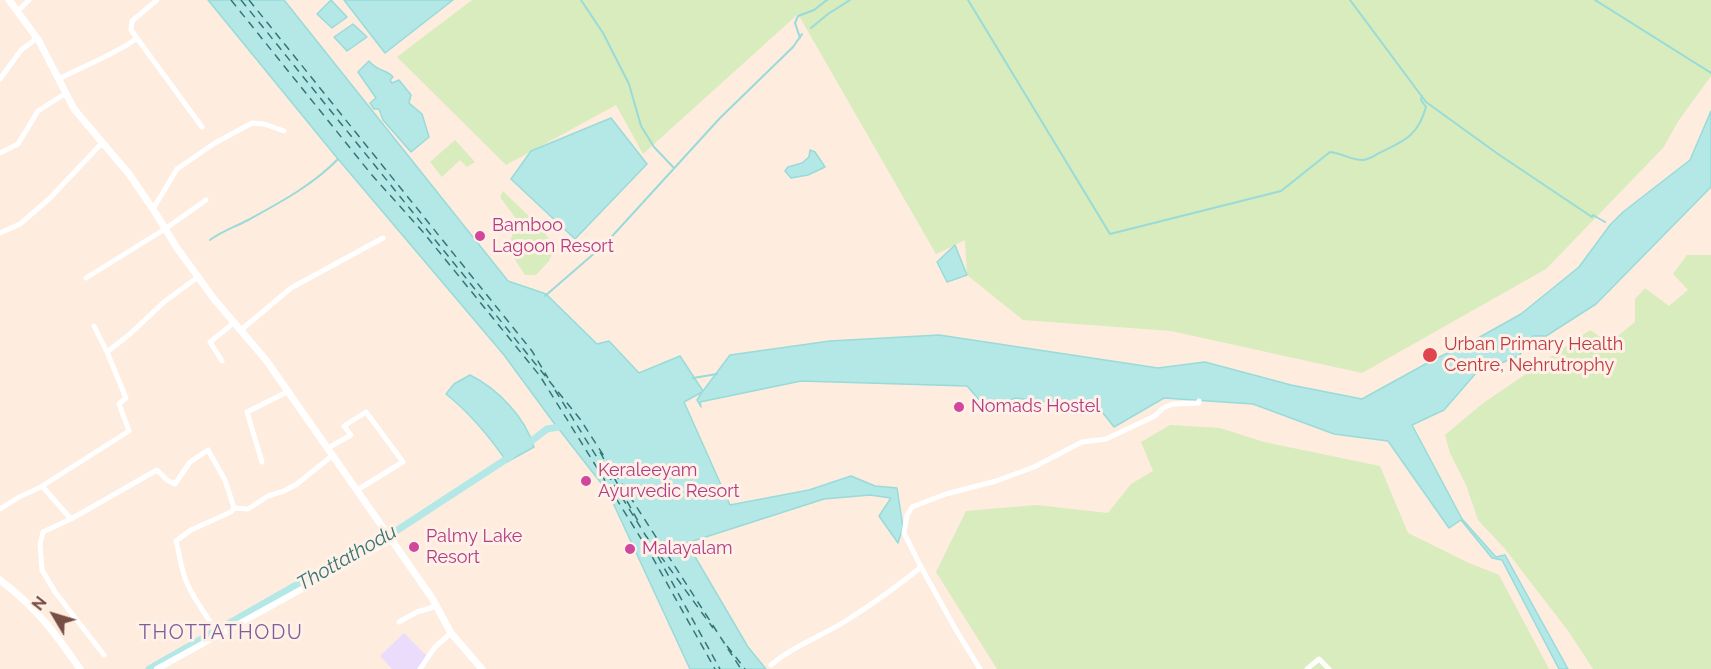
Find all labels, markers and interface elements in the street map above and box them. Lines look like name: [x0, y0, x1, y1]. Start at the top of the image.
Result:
place label: Bamboo Lagoon Resort: [492, 215, 614, 258]
marker: Bamboo Lagoon Resort: [473, 229, 487, 243]
place label: Urban Primary Health Centre, Nehrutrophy: [1444, 334, 1623, 376]
marker: Urban Primary Health Centre, Nehrutrophy: [1421, 346, 1439, 364]
place label: Nomads Hostel: [971, 396, 1100, 418]
marker: Nomads Hostel: [952, 400, 966, 414]
place label: Keraleeyam Ayurvedic Resort: [598, 460, 740, 502]
marker: Keraleeyam Ayurvedic Resort: [579, 474, 593, 488]
water label: Thottathodu: [293, 520, 401, 596]
place label: Palmy Lake Resort: [426, 526, 522, 568]
place label: Malayalam: [642, 538, 732, 560]
marker: Palmy Lake Resort: [407, 540, 421, 554]
marker: Malayalam: [623, 542, 637, 556]
north arrow: [24, 585, 84, 645]
text: N: [28, 593, 51, 614]
district label: THOTTATHODU: [139, 621, 303, 645]

